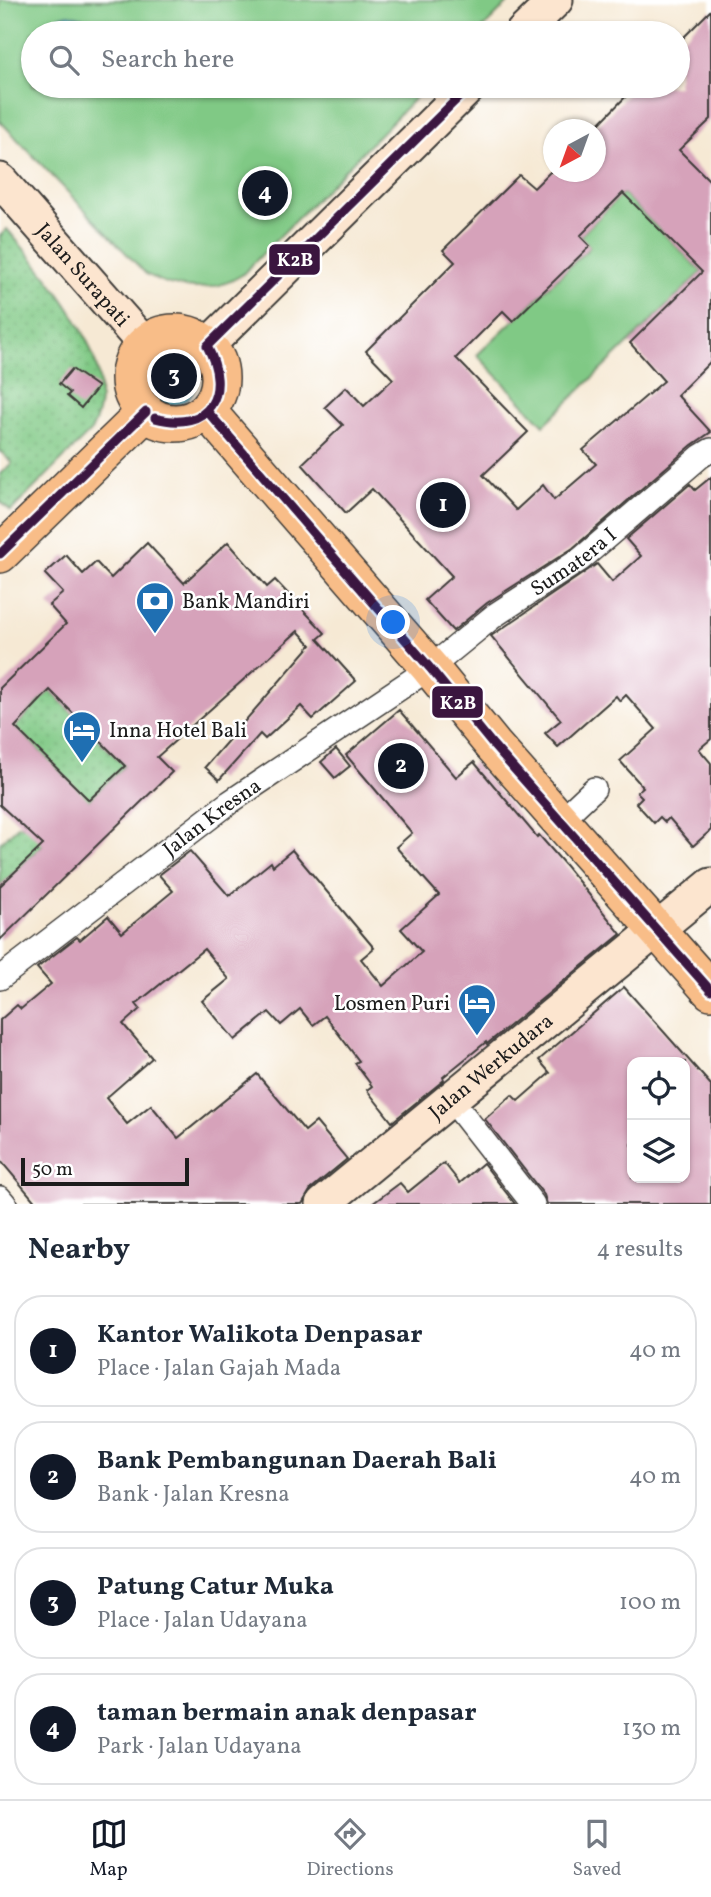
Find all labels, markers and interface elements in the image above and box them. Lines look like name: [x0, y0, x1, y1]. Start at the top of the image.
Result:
search box: [21, 21, 690, 98]
icon: search: [45, 41, 83, 79]
text: Search here: [101, 42, 234, 78]
north arrow: [543, 119, 606, 182]
pin: 4: [242, 167, 288, 219]
street label: Jalan Surapati: [28, 217, 136, 334]
line badge: K2B: [268, 243, 321, 276]
text: K2B: [277, 248, 313, 274]
pin: 3: [151, 350, 197, 402]
pin: 1: [420, 479, 466, 531]
street label: Sumatera I: [525, 522, 624, 604]
bank icon: Bank Mandiri: [134, 580, 176, 635]
place label: Bank Mandiri: [182, 588, 310, 617]
your location: [376, 605, 410, 639]
line badge: K2B: [431, 685, 484, 719]
text: K2B: [440, 691, 476, 717]
hotel icon: Inna Hotel Bali: [61, 709, 103, 764]
place label: Inna Hotel Bali: [109, 717, 247, 746]
pin: 2: [378, 740, 424, 792]
street label: Jalan Kresna: [157, 772, 267, 864]
hotel icon: Losmen Puri: [456, 982, 498, 1037]
place label: Losmen Puri: [334, 990, 450, 1019]
street label: Jalan Werkudara: [423, 1007, 560, 1127]
map controls: [627, 1057, 690, 1183]
button: locate: [627, 1057, 690, 1120]
button: layers: [627, 1120, 690, 1183]
scale bar: [21, 1155, 189, 1187]
text: 50 m: [32, 1157, 73, 1183]
text: Nearby: [28, 1229, 130, 1271]
text: 4 results: [597, 1234, 683, 1266]
text: Kantor Walikota Denpasar: [97, 1317, 423, 1353]
text: 1: [48, 1335, 58, 1367]
text: 40 m: [629, 1335, 681, 1367]
text: Place · Jalan Gajah Mada: [97, 1353, 341, 1385]
text: Bank Pembangunan Daerah Bali: [97, 1443, 497, 1479]
text: 2: [47, 1461, 59, 1493]
text: 40 m: [629, 1461, 681, 1493]
text: Bank · Jalan Kresna: [97, 1479, 290, 1511]
text: Patung Catur Muka: [97, 1569, 334, 1605]
text: 3: [47, 1587, 59, 1619]
text: 100 m: [619, 1587, 681, 1619]
text: Place · Jalan Udayana: [97, 1605, 308, 1637]
text: taman bermain anak denpasar: [97, 1695, 477, 1731]
text: 4: [46, 1713, 60, 1745]
text: 130 m: [622, 1713, 681, 1745]
text: Park · Jalan Udayana: [97, 1731, 302, 1763]
tab: Map: [89, 1815, 128, 1883]
tab: Directions: [307, 1815, 394, 1883]
tab: Saved: [573, 1815, 621, 1883]

